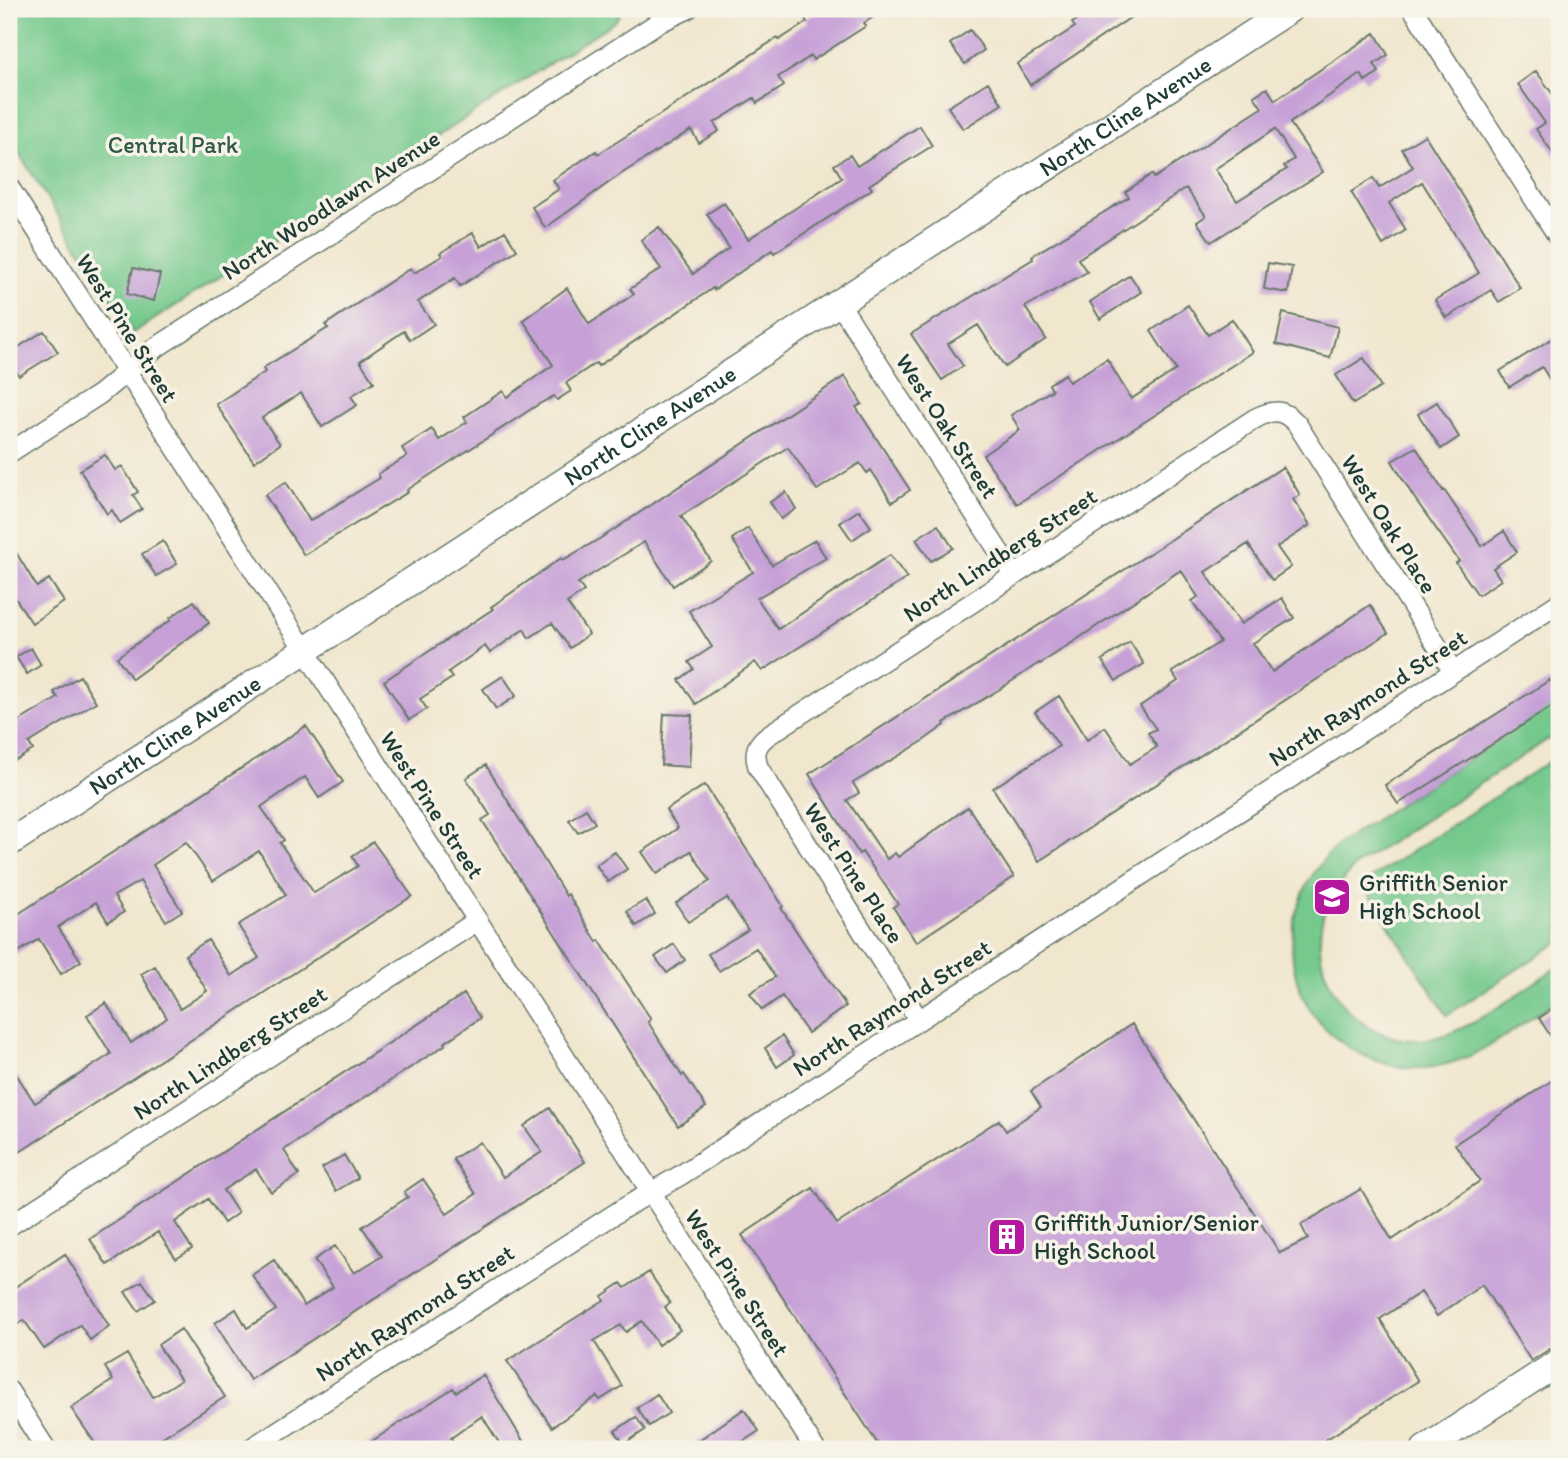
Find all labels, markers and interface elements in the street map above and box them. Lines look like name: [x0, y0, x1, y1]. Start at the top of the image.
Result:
street label: North Cline Avenue: [1033, 49, 1217, 182]
street label: North Woodlawn Avenue: [216, 123, 445, 286]
park label: Central Park: [108, 130, 239, 159]
street label: West Pine Street: [70, 248, 185, 408]
street label: West Oak Street: [890, 348, 1005, 504]
street label: North Cline Avenue: [558, 359, 741, 492]
street label: West Oak Place: [1335, 449, 1444, 599]
street label: North Lindberg Street: [898, 481, 1102, 628]
street label: North Raymond Street: [1263, 623, 1472, 773]
street label: North Cline Avenue: [83, 668, 266, 801]
street label: West Pine Street: [374, 726, 491, 884]
street label: West Pine Place: [798, 797, 911, 949]
place label: Griffith Senior High School: [1359, 868, 1508, 925]
school or university icon: Griffith Senior High School: [1311, 876, 1353, 918]
street label: North Raymond Street: [787, 933, 996, 1083]
street label: North Lindberg Street: [128, 979, 332, 1126]
street label: West Pine Street: [679, 1204, 796, 1362]
place label: Griffith Junior/Senior High School: [1034, 1208, 1259, 1265]
building icon: Griffith Junior/Senior High School: [986, 1216, 1028, 1258]
street label: North Raymond Street: [310, 1238, 519, 1388]

